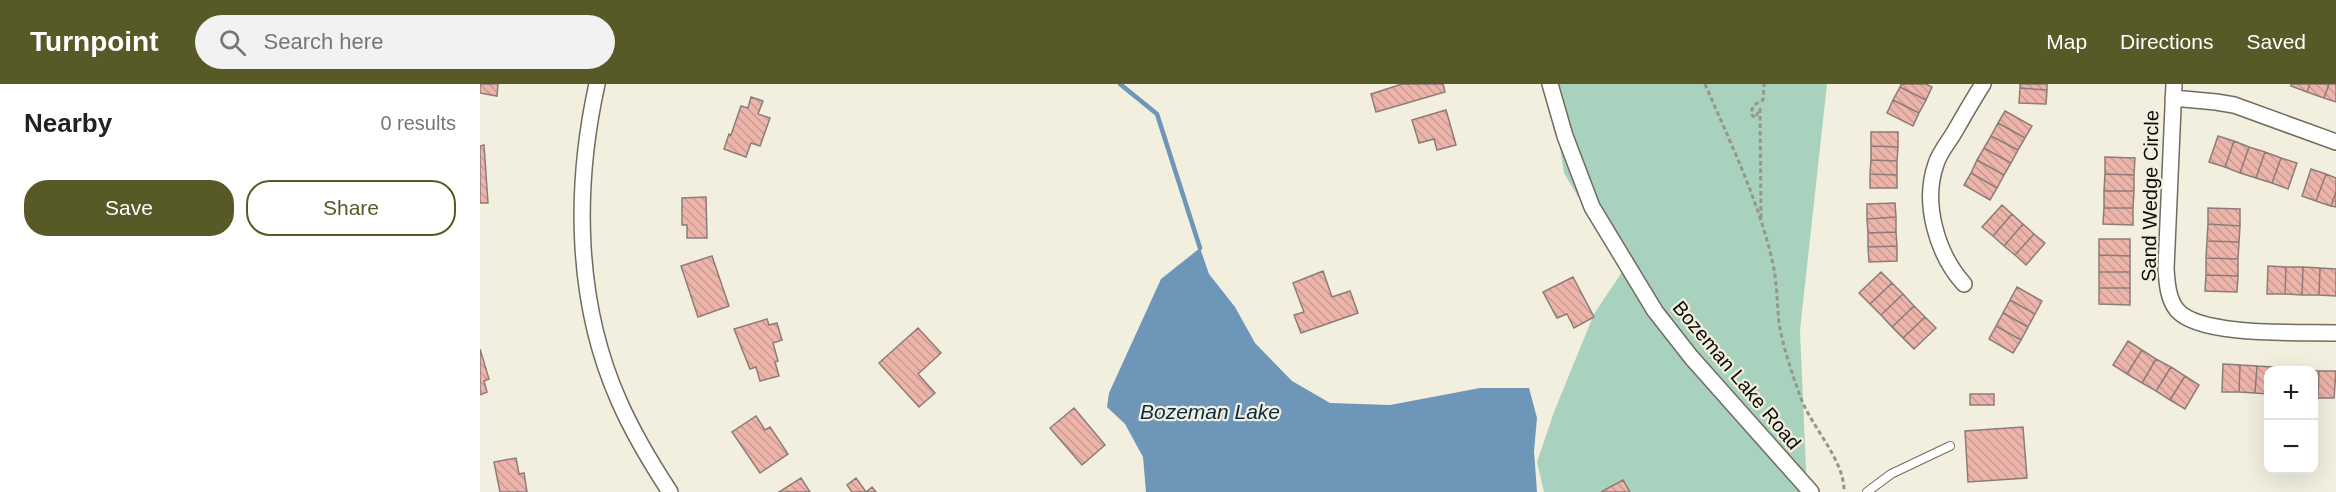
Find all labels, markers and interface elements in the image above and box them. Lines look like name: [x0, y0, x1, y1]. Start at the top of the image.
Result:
search box: [195, 15, 615, 69]
text: Turnpoint: [30, 26, 159, 57]
icon: search: [216, 26, 249, 59]
text: Search here: [264, 29, 383, 54]
text: Map: [2046, 30, 2087, 53]
text: Directions: [2120, 30, 2213, 53]
text: Saved: [2246, 30, 2306, 53]
text: Nearby: [24, 108, 112, 138]
street label: Sand Wedge Circle: [2138, 110, 2162, 282]
text: 0 results: [380, 112, 456, 134]
button: Save: [24, 180, 234, 236]
button: Share: [246, 180, 456, 236]
street label: Bozeman Lake Road: [1669, 296, 1805, 454]
map controls: [2264, 366, 2318, 474]
button: +: [2264, 366, 2318, 420]
water label: Bozeman Lake: [1140, 400, 1280, 423]
button: −: [2264, 420, 2318, 474]

